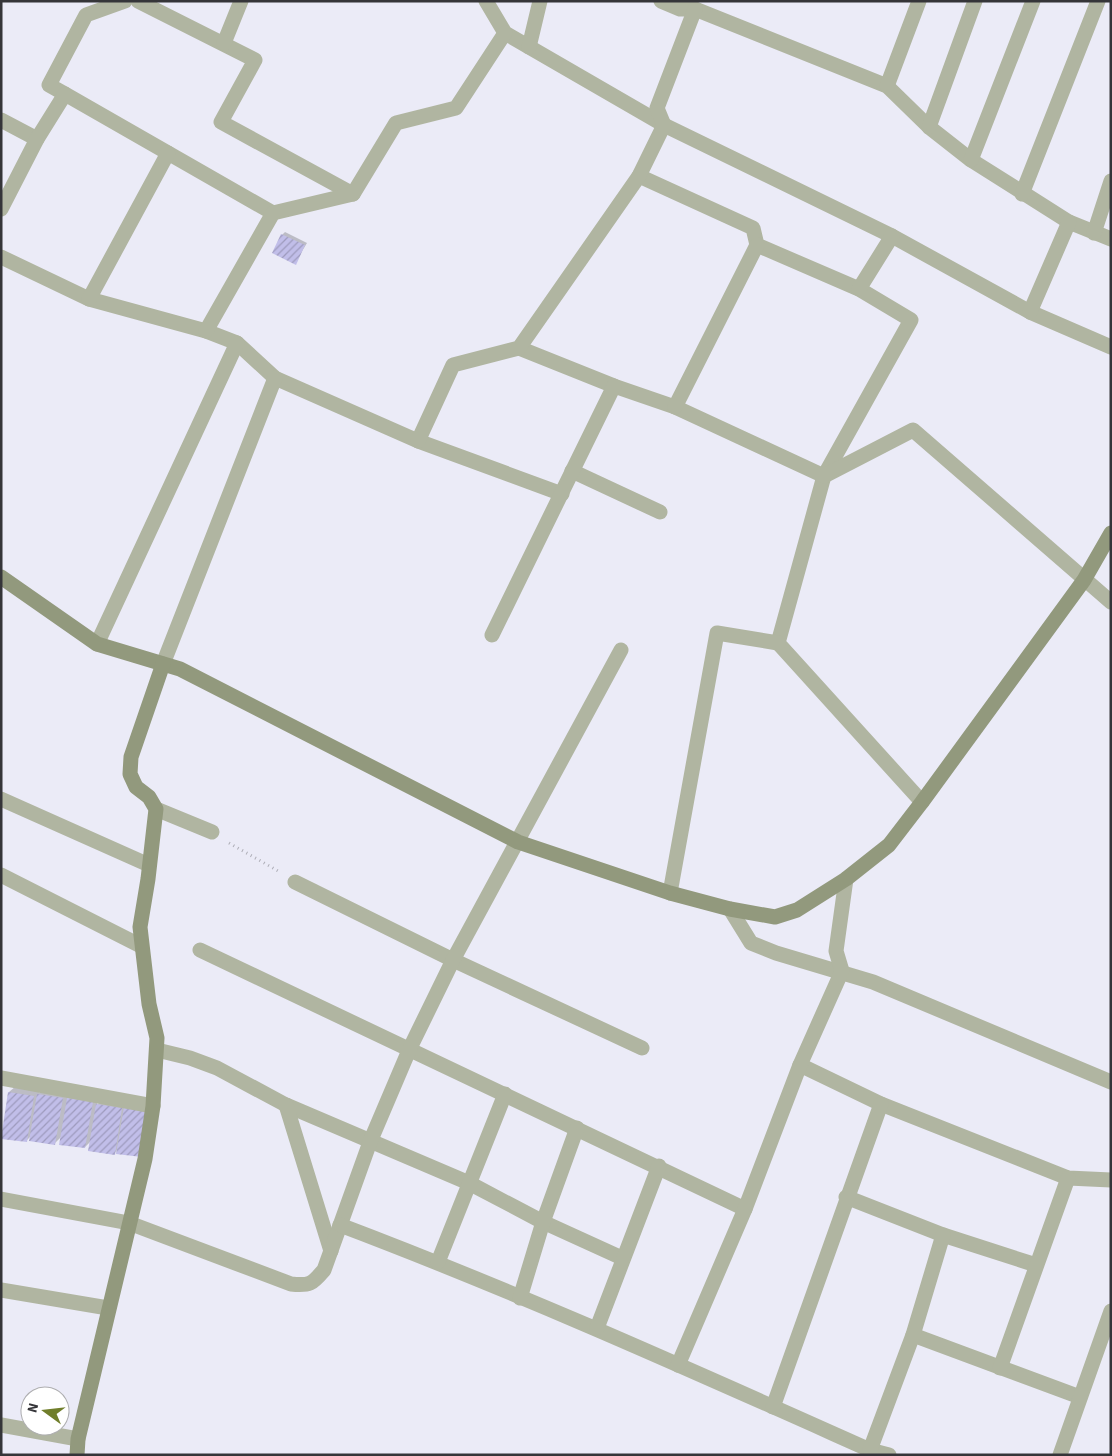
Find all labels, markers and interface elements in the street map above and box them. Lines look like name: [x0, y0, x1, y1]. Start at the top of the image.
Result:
north arrow: [20, 1386, 70, 1436]
text: N: [23, 1401, 44, 1415]

